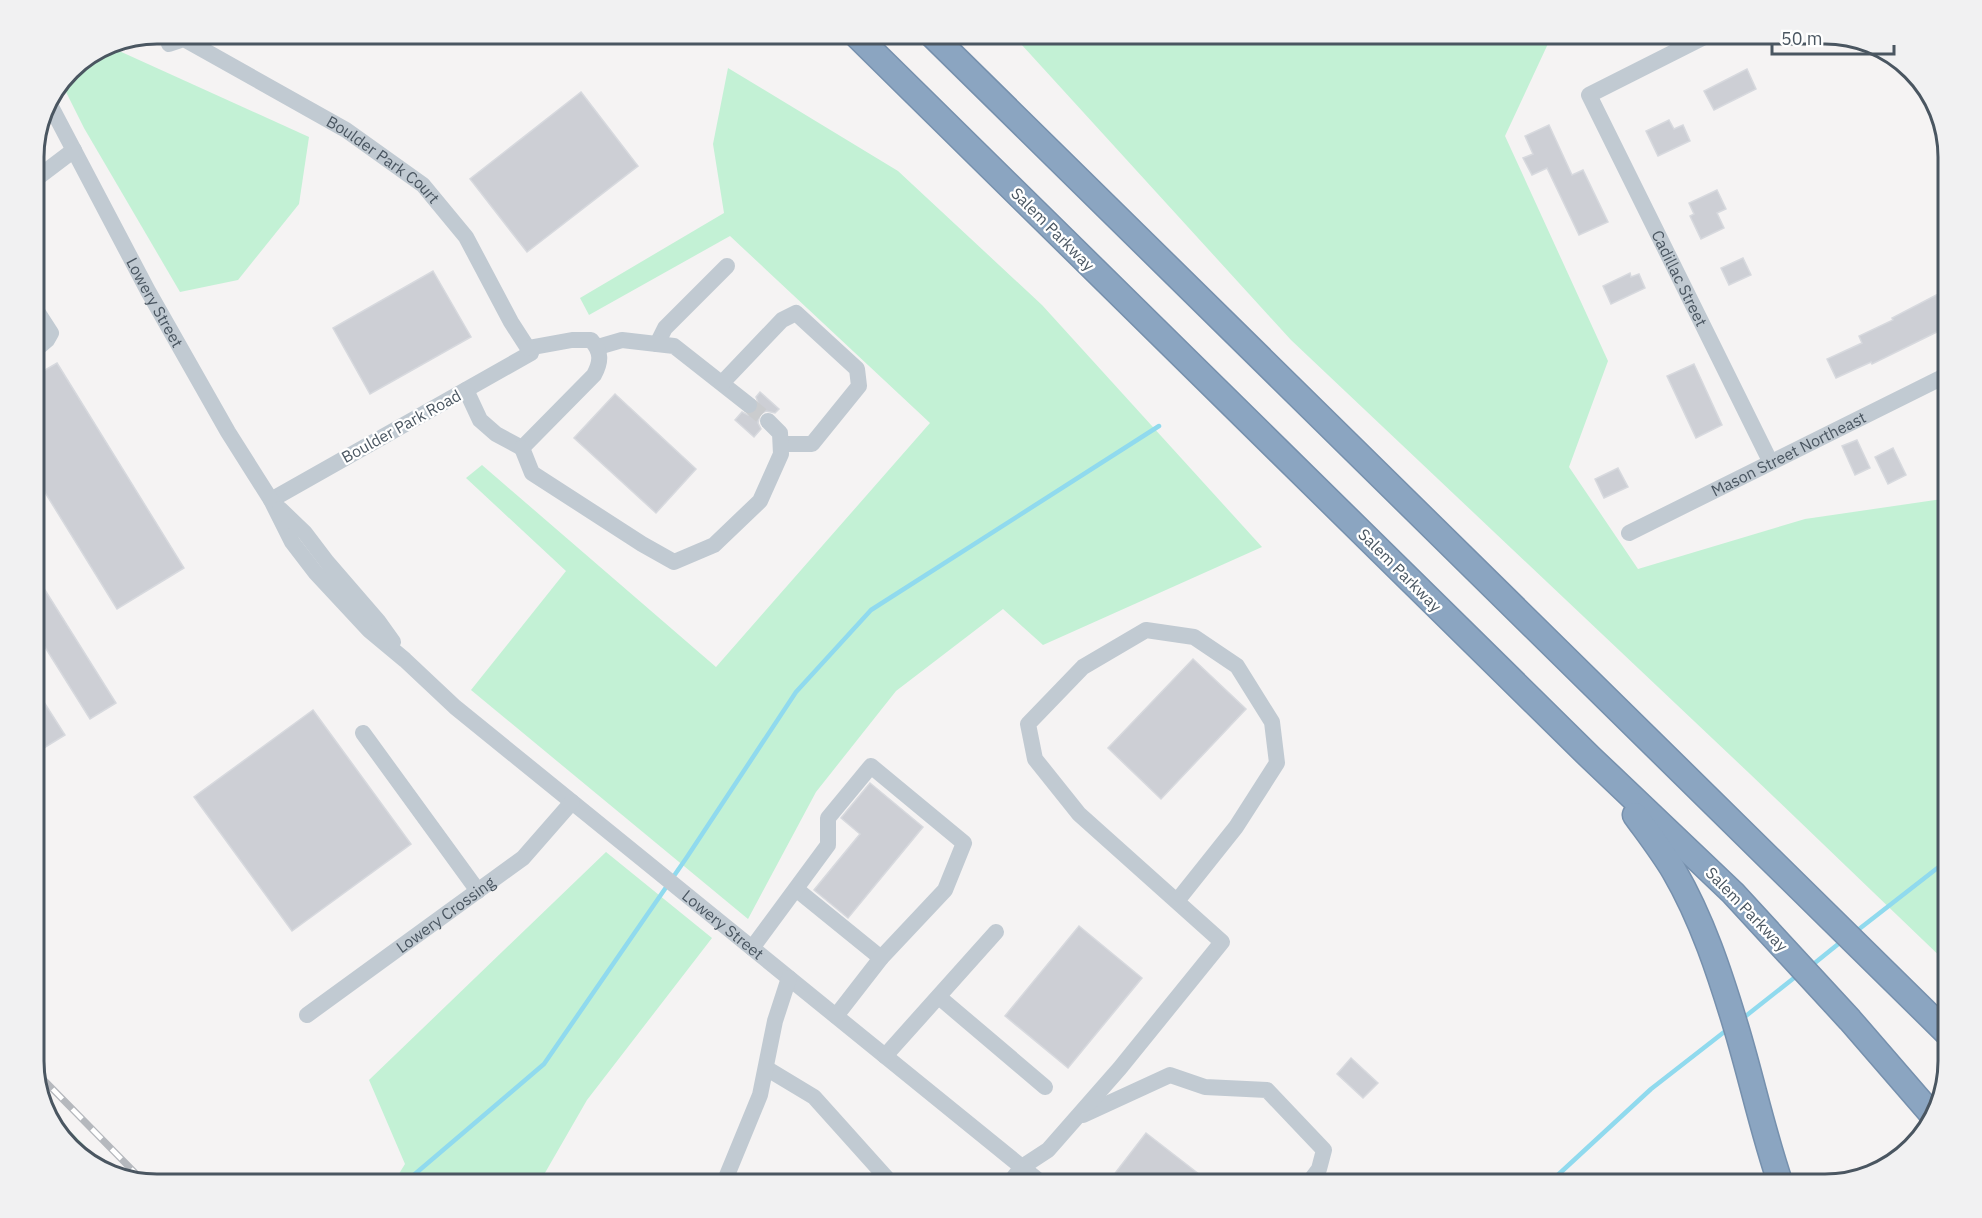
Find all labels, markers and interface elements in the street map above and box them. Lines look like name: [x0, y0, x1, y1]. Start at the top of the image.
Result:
scale bar: [1772, 18, 1894, 56]
text: 50 m: [1781, 27, 1823, 50]
street label: Boulder Park Court: [323, 111, 444, 208]
street label: Salem Parkway: [1007, 183, 1099, 275]
street label: Cadillac Street: [1647, 227, 1712, 329]
street label: Lowery Street: [122, 254, 188, 351]
street label: Boulder Park Road: [338, 385, 464, 467]
street label: Mason Street Northeast: [1708, 407, 1869, 501]
street label: Salem Parkway: [1354, 524, 1446, 616]
street label: Salem Parkway: [1702, 863, 1792, 955]
street label: Lowery Crossing: [392, 872, 499, 957]
street label: Lowery Street: [678, 885, 768, 964]

